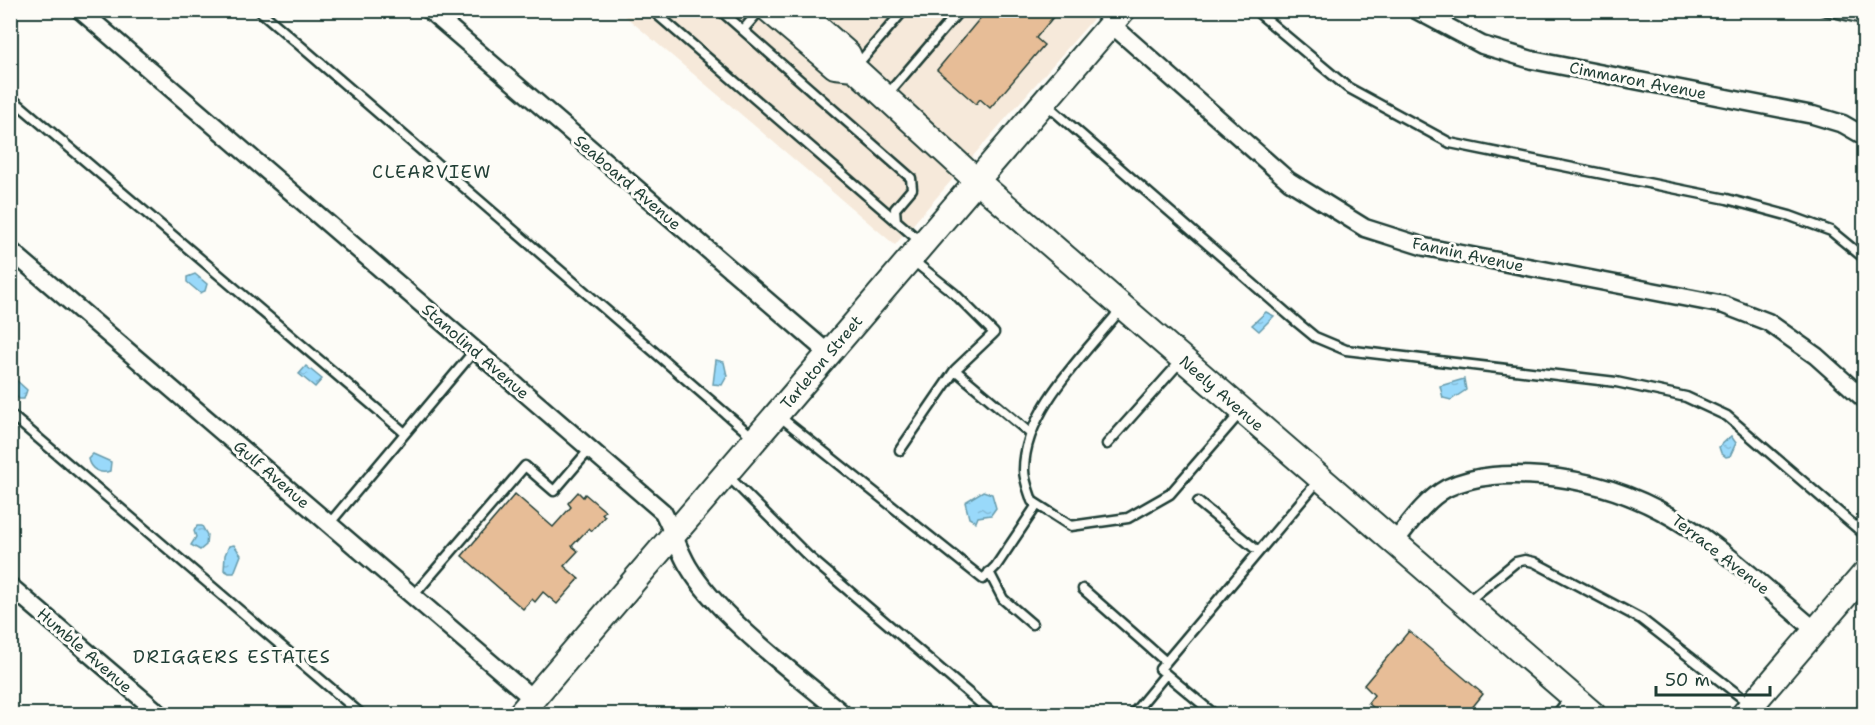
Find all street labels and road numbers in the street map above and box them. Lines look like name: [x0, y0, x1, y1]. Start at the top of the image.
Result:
street label: Cimmaron Avenue: [1568, 57, 1708, 104]
street label: Seaboard Avenue: [570, 130, 686, 235]
street label: Fannin Avenue: [1410, 232, 1526, 277]
street label: Stanolind Avenue: [418, 299, 534, 404]
street label: Tarleton Street: [776, 311, 867, 414]
street label: Neely Avenue: [1175, 351, 1268, 436]
street label: Gulf Avenue: [229, 436, 314, 513]
street label: Terrace Avenue: [1667, 510, 1774, 599]
street label: Humble Avenue: [33, 603, 137, 698]

